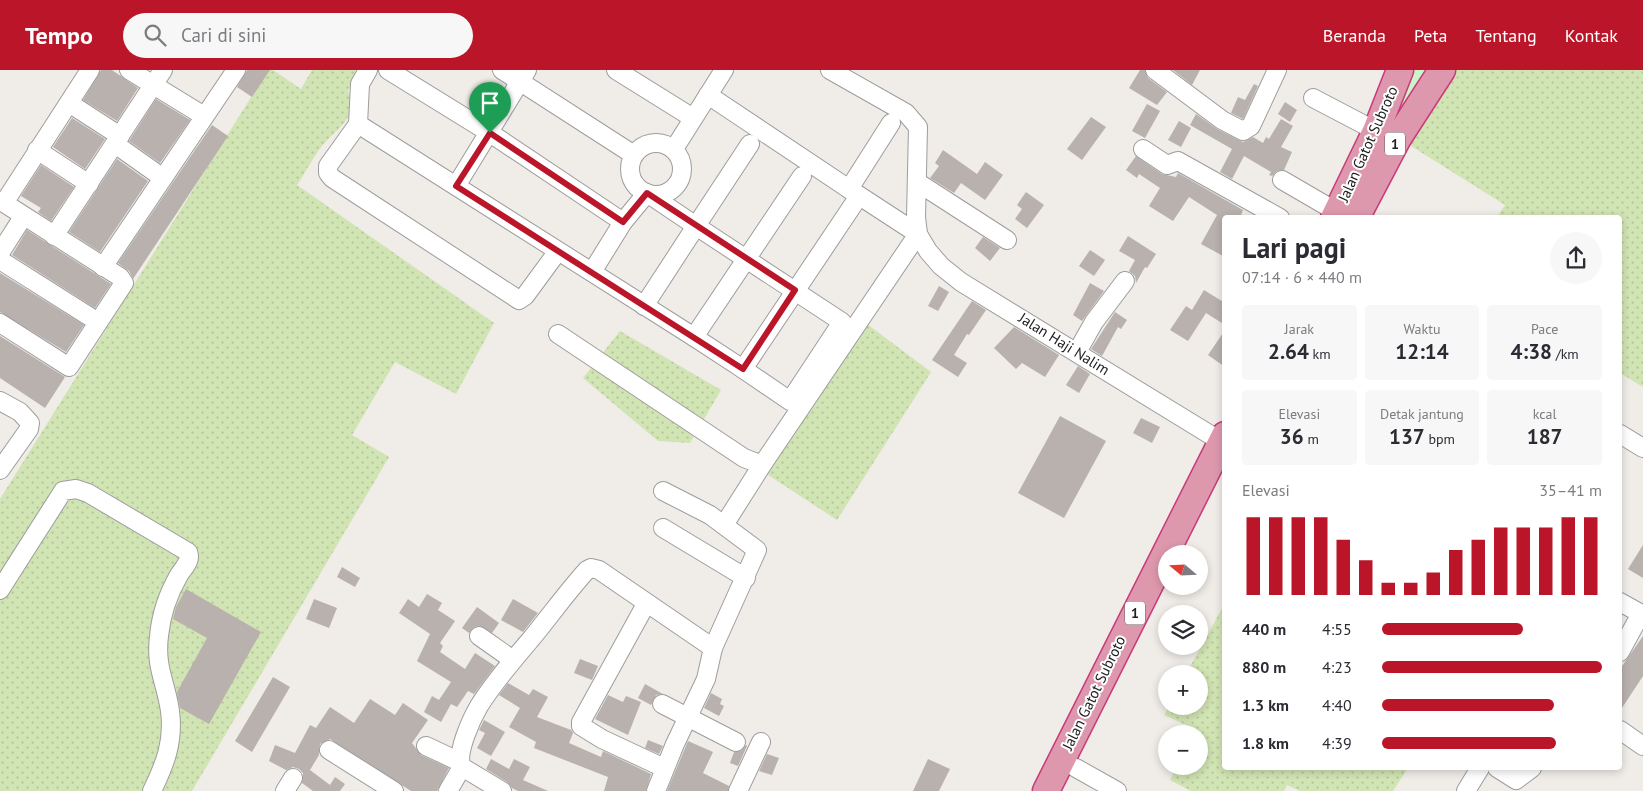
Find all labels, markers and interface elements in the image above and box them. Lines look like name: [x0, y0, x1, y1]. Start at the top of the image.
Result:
search box: [123, 13, 473, 58]
text: Tempo: [25, 20, 93, 51]
icon: search: [141, 21, 169, 49]
text: Cari di sini: [181, 23, 266, 47]
text: Beranda: [1323, 24, 1386, 47]
text: Peta: [1414, 24, 1448, 47]
text: Tentang: [1476, 24, 1537, 47]
text: Kontak: [1565, 24, 1618, 47]
pin: [469, 82, 511, 133]
street label: Jalan Gatot Subroto: [1333, 83, 1402, 206]
icon: arrive: [476, 89, 504, 117]
road number: 1: [1385, 132, 1405, 156]
text: Lari pagi: [1242, 229, 1346, 266]
button: share: [1550, 232, 1602, 284]
text: 07:14 · 6 × 440 m: [1242, 267, 1362, 287]
street label: Jalan Haji Nalim: [1014, 308, 1113, 379]
text: Jarak: [1285, 320, 1314, 338]
text: Waktu: [1404, 320, 1440, 338]
text: Pace: [1531, 320, 1558, 338]
text: 2.64: [1268, 338, 1309, 365]
text: 12:14: [1395, 338, 1449, 365]
text: 4:38: [1511, 338, 1552, 365]
text: km: [1309, 345, 1331, 363]
text: /km: [1552, 345, 1579, 363]
text: Elevasi: [1278, 405, 1320, 423]
text: Detak jantung: [1380, 405, 1464, 423]
text: kcal: [1533, 405, 1557, 423]
text: 36: [1280, 423, 1304, 450]
text: 137: [1389, 423, 1425, 450]
text: 187: [1527, 423, 1563, 450]
text: m: [1304, 430, 1319, 448]
text: bpm: [1425, 430, 1455, 448]
text: Elevasi: [1242, 480, 1290, 500]
text: 35–41 m: [1539, 480, 1602, 500]
north arrow: [1158, 545, 1208, 595]
map controls: [1158, 545, 1208, 775]
road number: 1: [1125, 602, 1145, 624]
button: layers: [1158, 605, 1208, 655]
text: 440 m: [1242, 619, 1286, 639]
text: 4:55: [1322, 619, 1352, 639]
street label: Jalan Gatot Subroto: [1057, 633, 1129, 754]
text: 880 m: [1242, 657, 1286, 677]
text: 4:23: [1322, 657, 1352, 677]
button: +: [1158, 665, 1208, 715]
text: 1.3 km: [1242, 695, 1289, 715]
text: 4:40: [1322, 695, 1352, 715]
button: −: [1158, 725, 1208, 775]
text: 1.8 km: [1242, 733, 1289, 753]
text: 4:39: [1322, 733, 1352, 753]

